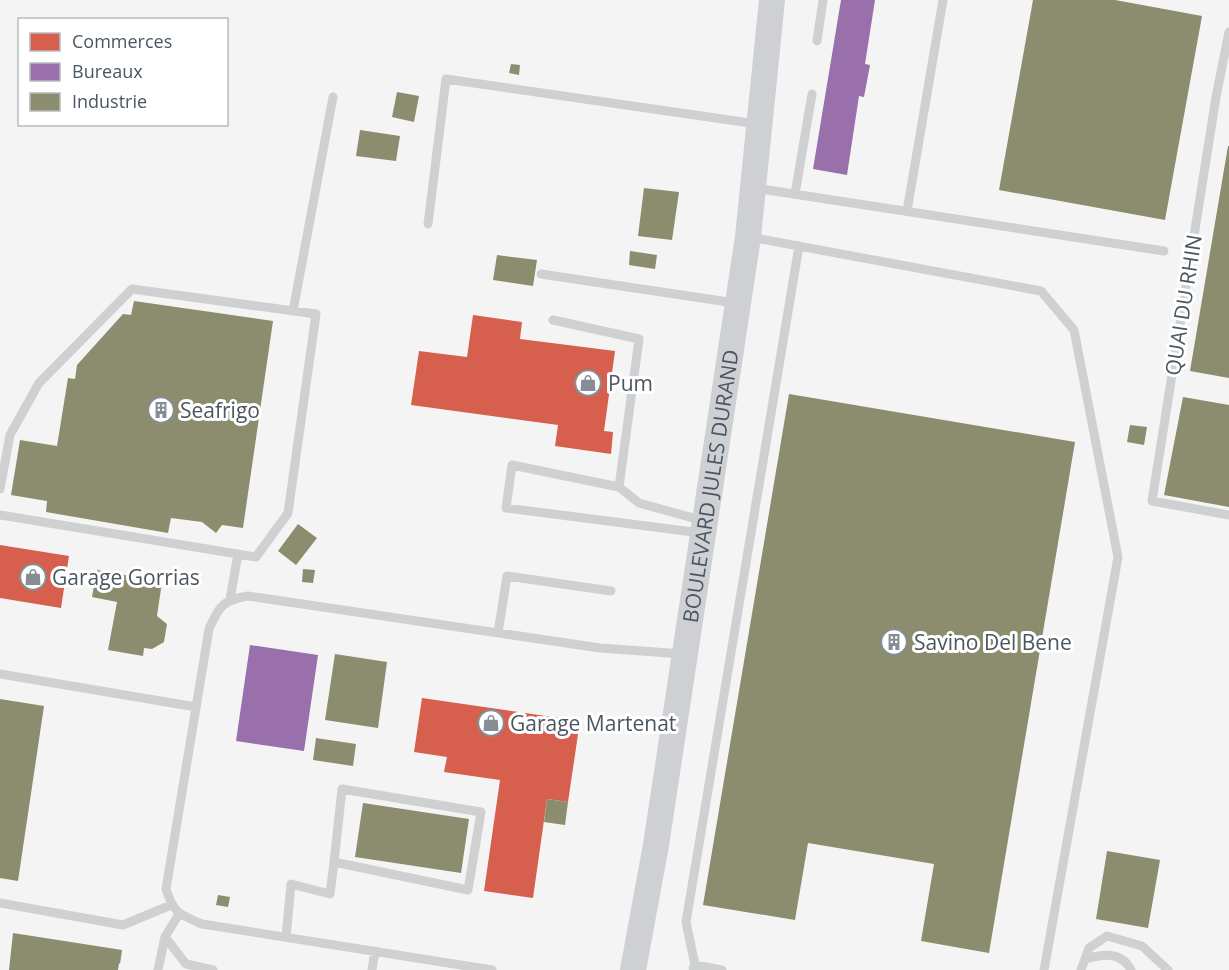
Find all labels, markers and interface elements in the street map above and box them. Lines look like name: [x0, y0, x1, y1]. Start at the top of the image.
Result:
legend: [18, 18, 228, 126]
text: Commerces: [72, 29, 172, 53]
text: Bureaux: [72, 59, 143, 83]
text: Industrie: [72, 89, 147, 113]
street label: QUAI DU RHIN: [1158, 232, 1208, 378]
street label: BOULEVARD JULES DURAND: [676, 348, 745, 625]
shop icon: Pum: [573, 368, 603, 398]
place label: Pum: [608, 369, 653, 397]
building icon: Seafrigo: [146, 395, 176, 425]
place label: Seafrigo: [180, 396, 260, 424]
shop icon: Garage Gorrias: [18, 562, 48, 592]
place label: Garage Gorrias: [52, 563, 200, 591]
building icon: Savino Del Bene: [879, 627, 909, 657]
place label: Savino Del Bene: [914, 628, 1072, 656]
shop icon: Garage Martenat: [476, 708, 506, 738]
place label: Garage Martenat: [510, 709, 676, 737]

